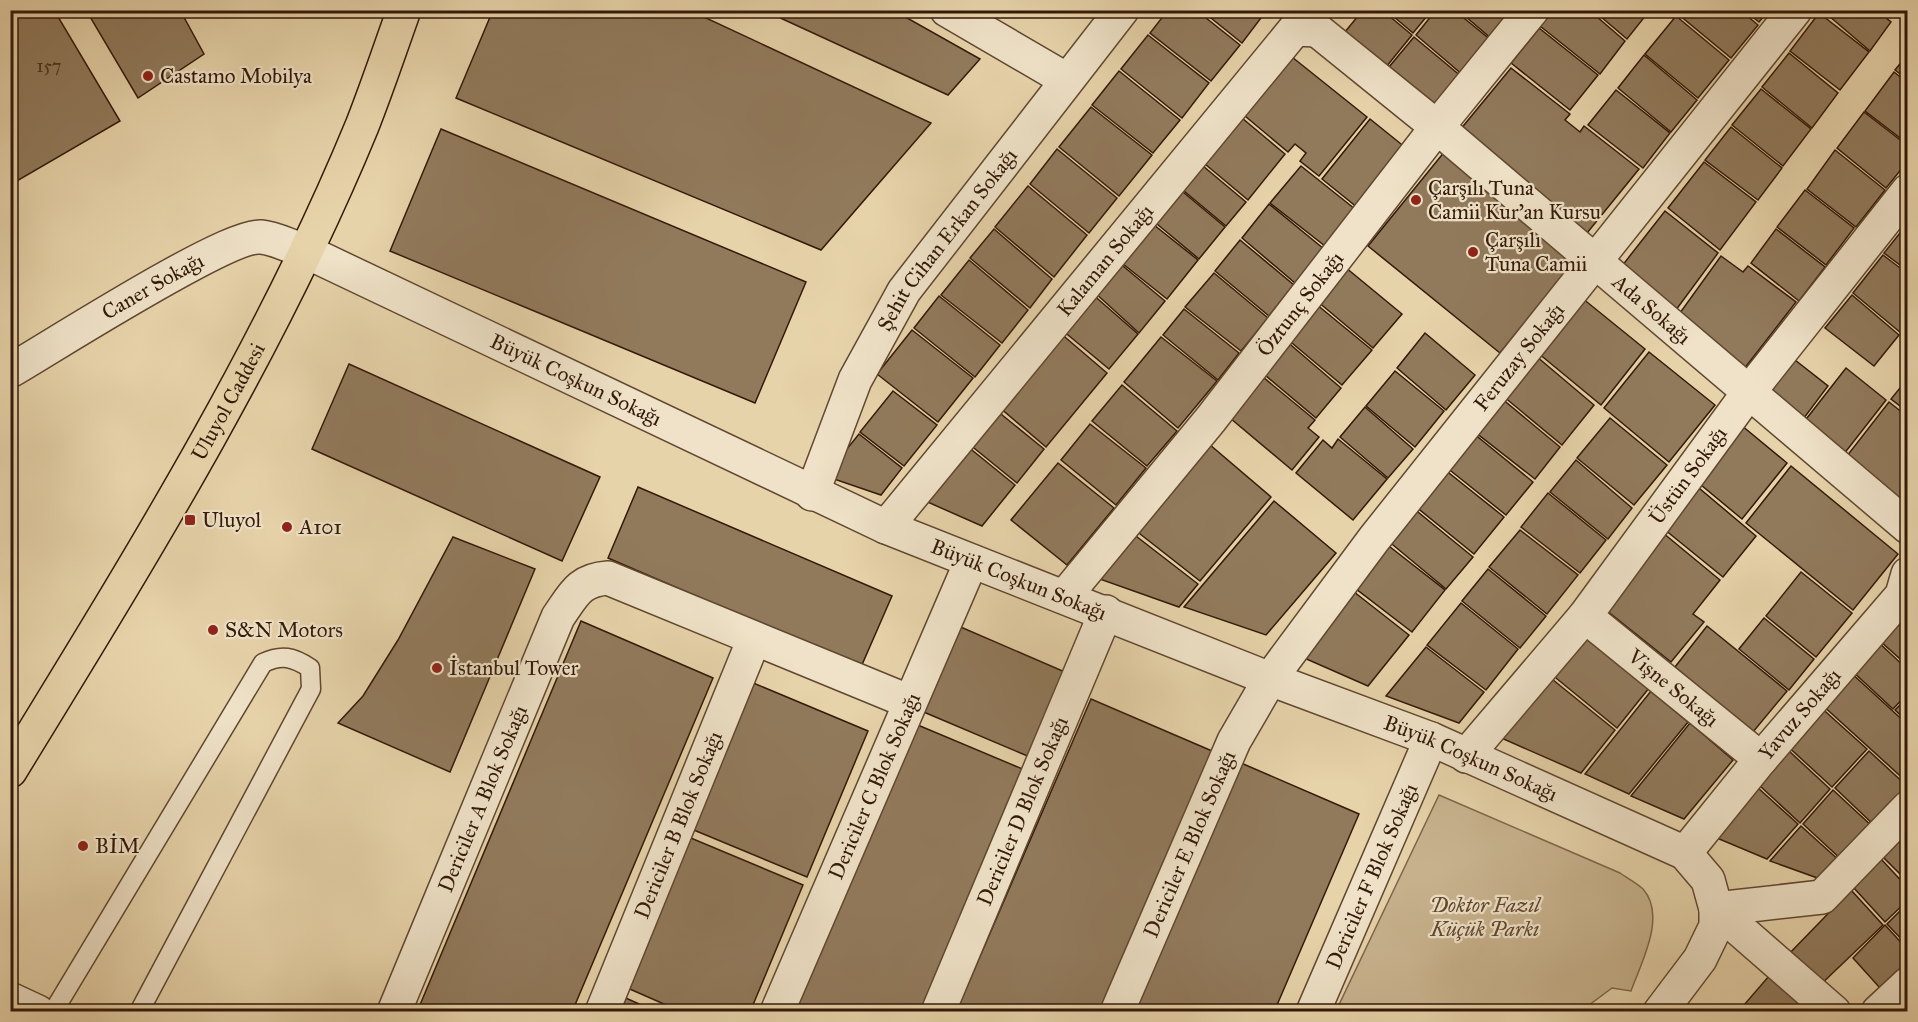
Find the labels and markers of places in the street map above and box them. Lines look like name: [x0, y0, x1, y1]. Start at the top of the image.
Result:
place label: Castamo Mobilya: [160, 63, 312, 89]
marker: Castamo Mobilya: [141, 69, 155, 83]
place label: Çarşılı Tuna Camii Kur'an Kursu: [1428, 175, 1601, 225]
marker: Çarşılı Tuna Camii Kur'an Kursu: [1409, 193, 1423, 207]
place label: Çarşılı Tuna Camii: [1485, 227, 1588, 277]
marker: Çarşılı Tuna Camii: [1466, 245, 1480, 259]
place label: Uluyol: [202, 507, 262, 533]
marker: Uluyol: [183, 513, 197, 527]
place label: A101: [298, 514, 342, 540]
marker: A101: [280, 520, 294, 534]
place label: S&N Motors: [225, 617, 343, 643]
marker: S&N Motors: [206, 623, 220, 637]
place label: İstanbul Tower: [449, 655, 578, 681]
marker: İstanbul Tower: [430, 661, 444, 675]
place label: BİM: [95, 833, 140, 859]
marker: BİM: [76, 839, 90, 853]

